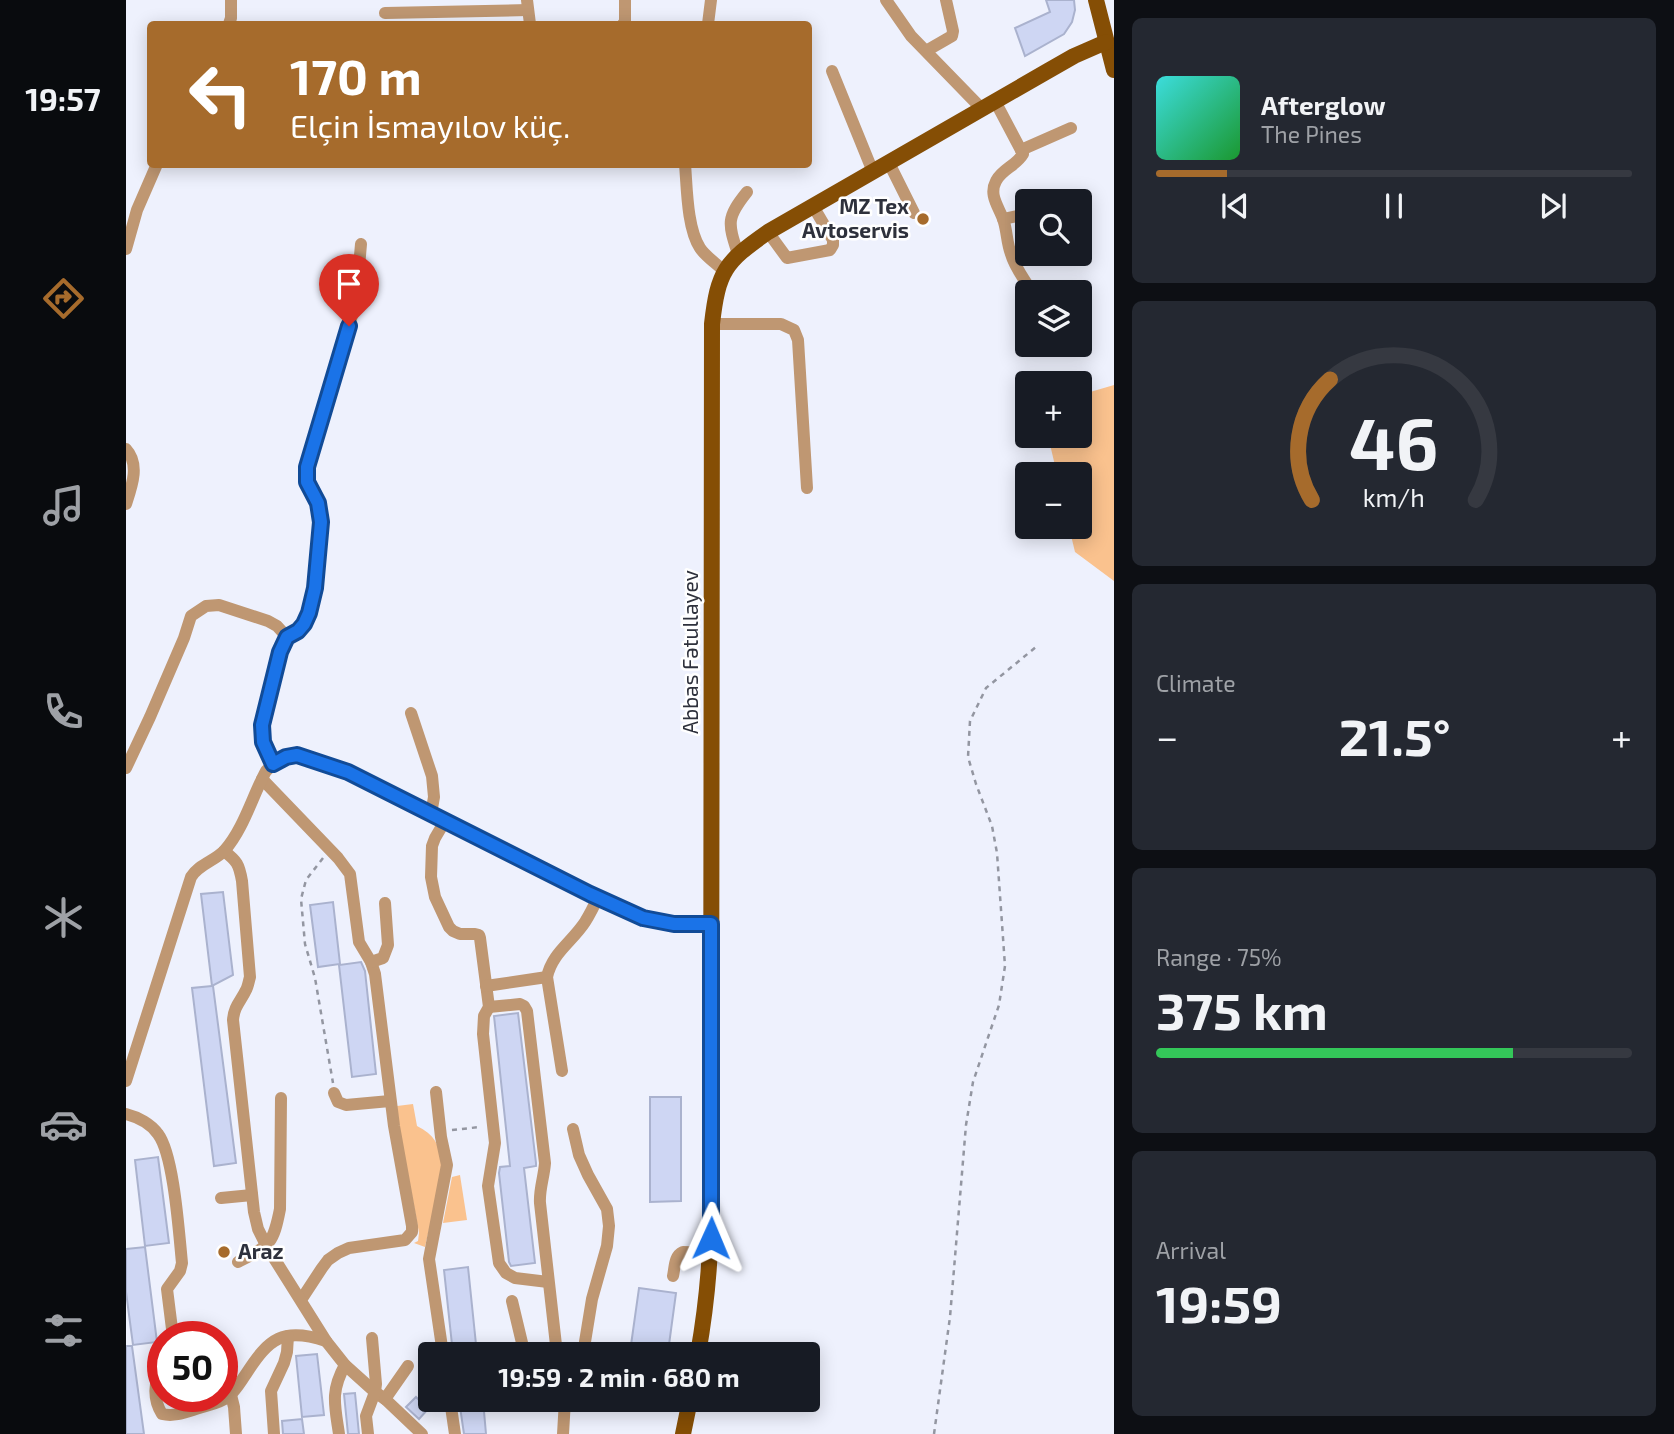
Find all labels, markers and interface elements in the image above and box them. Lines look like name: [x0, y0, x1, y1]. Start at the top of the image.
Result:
text: 170 m: [290, 46, 422, 105]
icon: left: [175, 49, 266, 140]
text: 19:57: [25, 79, 101, 117]
text: Afterglow: [1261, 89, 1386, 120]
text: Elçin İsmayılov küç.: [290, 106, 570, 144]
text: The Pines: [1261, 120, 1362, 148]
icon: previous: [1216, 187, 1254, 225]
icon: pause: [1375, 187, 1413, 225]
icon: next: [1534, 187, 1572, 225]
map controls: [1015, 189, 1092, 539]
button: search: [1015, 189, 1092, 266]
place label: MZ Tex Avtoservis: [802, 193, 909, 242]
marker: MZ Tex Avtoservis: [915, 211, 931, 227]
pin: [319, 254, 379, 326]
icon: arrive: [330, 265, 368, 303]
icon: directions: [39, 274, 88, 323]
button: layers: [1015, 280, 1092, 357]
button: +: [1015, 371, 1092, 448]
text: 46: [1349, 397, 1439, 485]
button: −: [1015, 462, 1092, 539]
icon: music: [39, 481, 88, 530]
text: km/h: [1363, 482, 1425, 512]
street label: Abbas Fətullayev: [677, 570, 702, 734]
text: Climate: [1156, 669, 1236, 697]
icon: phone: [39, 687, 88, 736]
text: 21.5°: [1339, 704, 1451, 766]
text: −: [1156, 713, 1178, 759]
text: +: [1611, 713, 1632, 759]
icon: climate: [39, 893, 88, 942]
text: Range · 75%: [1156, 943, 1282, 971]
text: 375 km: [1156, 978, 1328, 1040]
icon: car: [39, 1100, 88, 1149]
position arrow: [674, 1201, 748, 1275]
text: Arrival: [1156, 1236, 1226, 1264]
place label: Araz: [238, 1238, 284, 1263]
marker: Araz: [216, 1244, 232, 1260]
text: 19:59: [1156, 1271, 1282, 1333]
icon: filters: [39, 1306, 88, 1355]
speed limit sign: 50: [147, 1321, 238, 1412]
text: 19:59 · 2 min · 680 m: [498, 1361, 740, 1392]

